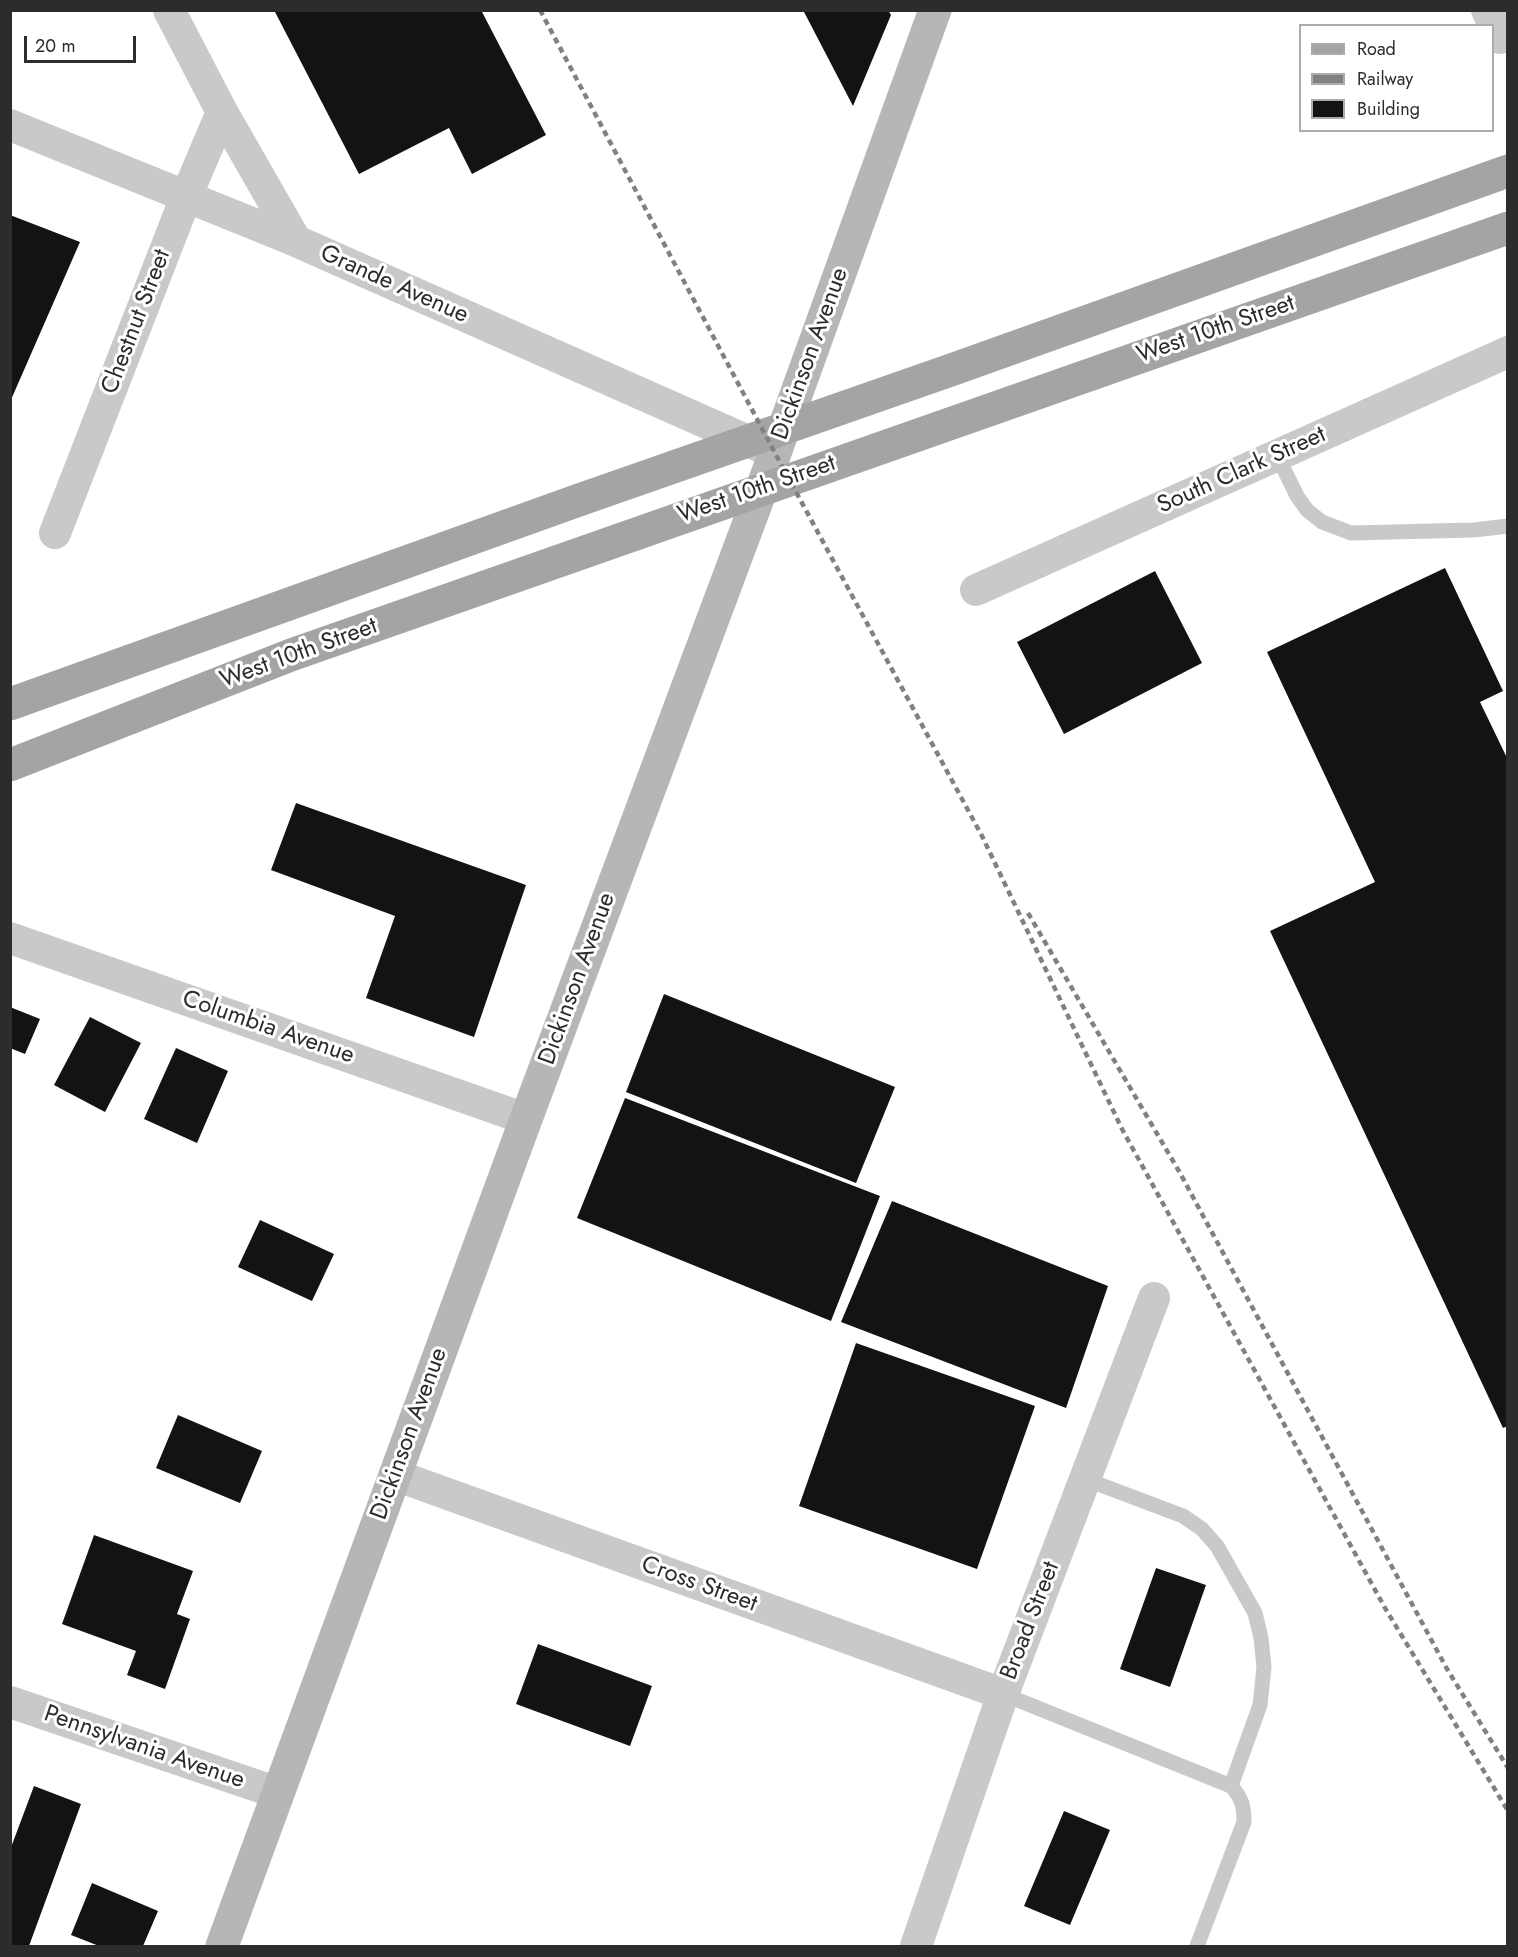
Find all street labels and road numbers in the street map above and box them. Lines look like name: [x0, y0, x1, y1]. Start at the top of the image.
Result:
street label: Grande Avenue: [316, 240, 472, 330]
street label: Chestnut Street: [96, 246, 178, 398]
street label: Dickinson Avenue: [767, 264, 855, 444]
street label: West 10th Street: [1133, 290, 1299, 370]
street label: South Clark Street: [1153, 421, 1331, 521]
street label: West 10th Street: [674, 450, 840, 530]
street label: West 10th Street: [217, 612, 381, 696]
street label: Dickinson Avenue: [534, 889, 622, 1069]
street label: Columbia Avenue: [178, 985, 358, 1071]
street label: Dickinson Avenue: [366, 1344, 454, 1524]
street label: Cross Street: [637, 1551, 761, 1619]
street label: Broad Street: [995, 1558, 1067, 1684]
street label: Pennsylvania Avenue: [40, 1700, 248, 1796]

